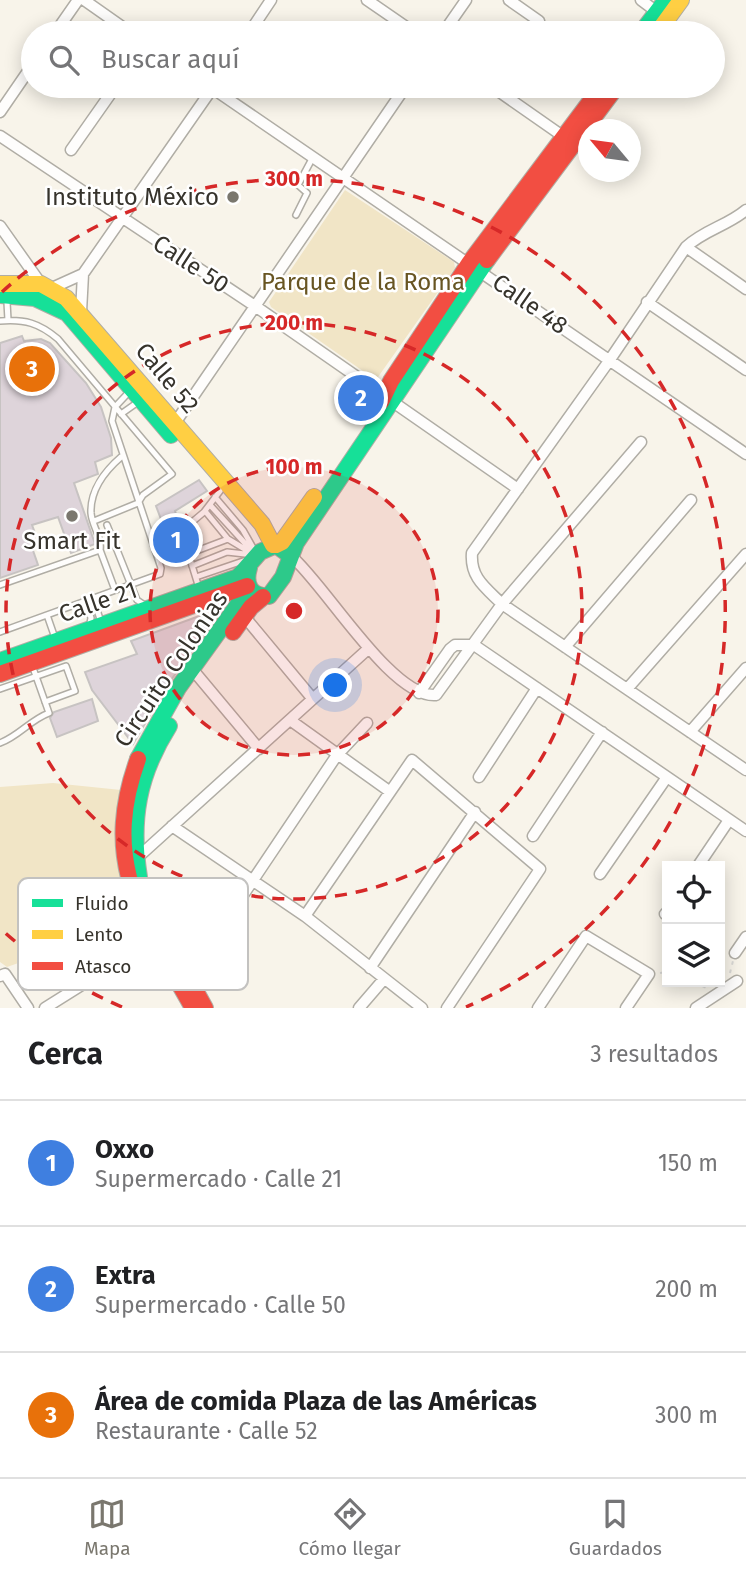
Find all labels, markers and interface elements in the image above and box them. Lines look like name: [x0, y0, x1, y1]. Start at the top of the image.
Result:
search box: [21, 21, 725, 98]
icon: search: [45, 41, 83, 79]
text: Buscar aquí: [101, 44, 239, 75]
north arrow: [578, 119, 641, 182]
text: 300 m: [264, 166, 323, 192]
place label: Instituto México: [45, 183, 219, 211]
marker: Instituto México: [225, 189, 241, 205]
street label: Calle 50: [148, 229, 234, 299]
park label: Parque de la Roma: [261, 268, 465, 296]
street label: Calle 48: [487, 268, 573, 340]
text: 200 m: [265, 310, 323, 336]
street label: Calle 52: [130, 337, 204, 419]
pin: 3: [9, 343, 55, 395]
pin: 2: [338, 372, 384, 424]
text: 100 m: [265, 454, 323, 480]
marker: Smart Fit: [64, 508, 80, 524]
pin: 1: [153, 514, 199, 566]
place label: Smart Fit: [23, 527, 121, 555]
street label: Calle 21: [55, 576, 141, 628]
street label: Circuito Colonias: [108, 586, 234, 752]
centre of rings: [282, 599, 306, 623]
your location: [318, 668, 352, 702]
map controls: [662, 861, 725, 987]
button: locate: [662, 861, 725, 924]
legend: [18, 878, 248, 990]
text: Fluido: [75, 892, 129, 915]
text: Lento: [75, 923, 123, 946]
button: layers: [662, 924, 725, 987]
text: Atasco: [75, 955, 131, 978]
text: Cerca: [28, 1036, 103, 1072]
text: 3 resultados: [590, 1040, 718, 1068]
text: Oxxo: [95, 1134, 154, 1165]
text: 1: [46, 1149, 56, 1177]
text: 150 m: [658, 1149, 718, 1177]
text: Supermercado · Calle 21: [95, 1165, 342, 1193]
text: Extra: [95, 1260, 156, 1291]
text: 2: [45, 1275, 57, 1303]
text: 200 m: [655, 1275, 718, 1303]
text: Supermercado · Calle 50: [95, 1291, 346, 1319]
text: Área de comida Plaza de las Américas: [95, 1386, 537, 1417]
text: 3: [45, 1401, 57, 1429]
text: 300 m: [655, 1401, 718, 1429]
text: Restaurante · Calle 52: [95, 1417, 318, 1445]
tab: Mapa: [84, 1495, 131, 1560]
tab: Cómo llegar: [298, 1495, 401, 1560]
tab: Guardados: [569, 1495, 662, 1560]

